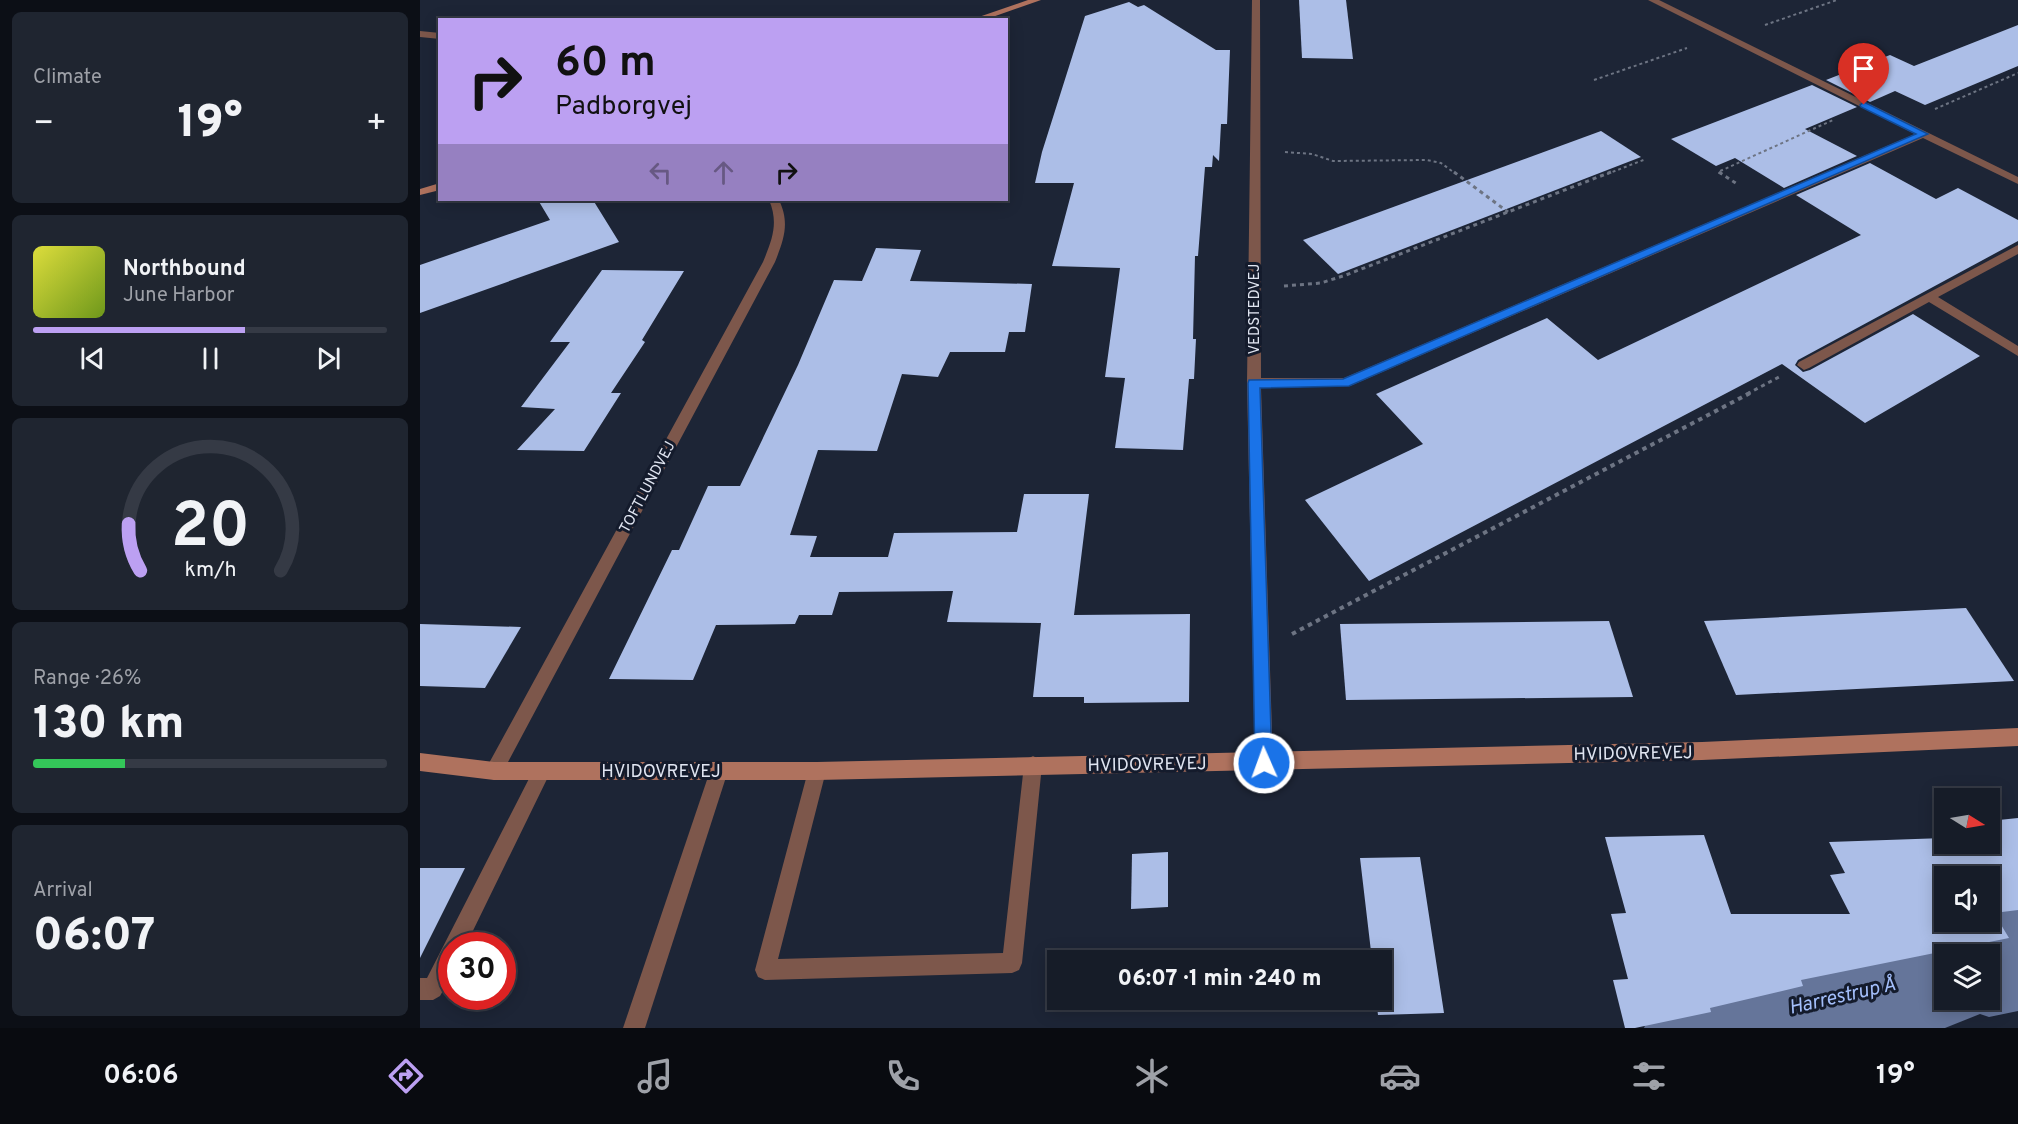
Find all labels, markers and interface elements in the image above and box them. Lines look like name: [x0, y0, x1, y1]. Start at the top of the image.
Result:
text: 60 m: [555, 38, 656, 91]
icon: right: [456, 42, 534, 120]
pin: [1838, 43, 1889, 105]
icon: arrive: [1847, 52, 1880, 85]
text: Climate: [33, 65, 102, 91]
text: Padborgvej: [555, 90, 692, 124]
text: 19°: [177, 96, 243, 153]
text: −: [33, 104, 54, 146]
text: +: [366, 104, 387, 146]
icon: left: [644, 156, 677, 189]
icon: ahead: [707, 156, 740, 189]
icon: right: [770, 156, 803, 189]
text: Northbound: [123, 256, 246, 283]
street label: VEDSTEDVEJ: [1246, 264, 1265, 354]
text: June Harbor: [123, 283, 235, 309]
icon: previous: [76, 342, 109, 375]
icon: pause: [194, 342, 227, 375]
icon: next: [312, 342, 345, 375]
street label: TOFTLUNDVEJ: [616, 438, 681, 537]
text: 20: [170, 490, 250, 569]
text: km/h: [184, 557, 236, 584]
text: Range · 26%: [33, 666, 141, 692]
text: 130 km: [33, 697, 184, 754]
position arrow: [1232, 731, 1296, 795]
street label: HVIDOVREVEJ: [1573, 742, 1693, 767]
street label: HVIDOVREVEJ: [1087, 753, 1207, 778]
street label: HVIDOVREVEJ: [601, 761, 721, 784]
north arrow: [1934, 788, 2000, 854]
map controls: [1934, 788, 2000, 1010]
button: sound: [1934, 866, 2000, 932]
text: Arrival: [33, 878, 93, 904]
text: 06:07: [33, 909, 155, 966]
speed limit sign: 30: [438, 932, 516, 1010]
button: layers: [1934, 944, 2000, 1010]
text: 06:07 · 1 min · 240 m: [1118, 966, 1321, 993]
water label: Harrestrup Å: [1786, 971, 1899, 1022]
icon: directions: [385, 1055, 427, 1097]
icon: music: [634, 1055, 676, 1097]
icon: phone: [882, 1055, 924, 1097]
icon: climate: [1131, 1055, 1173, 1097]
icon: car: [1379, 1055, 1421, 1097]
icon: filters: [1628, 1055, 1670, 1097]
text: 06:06: [103, 1059, 179, 1093]
text: 19°: [1876, 1059, 1915, 1093]

